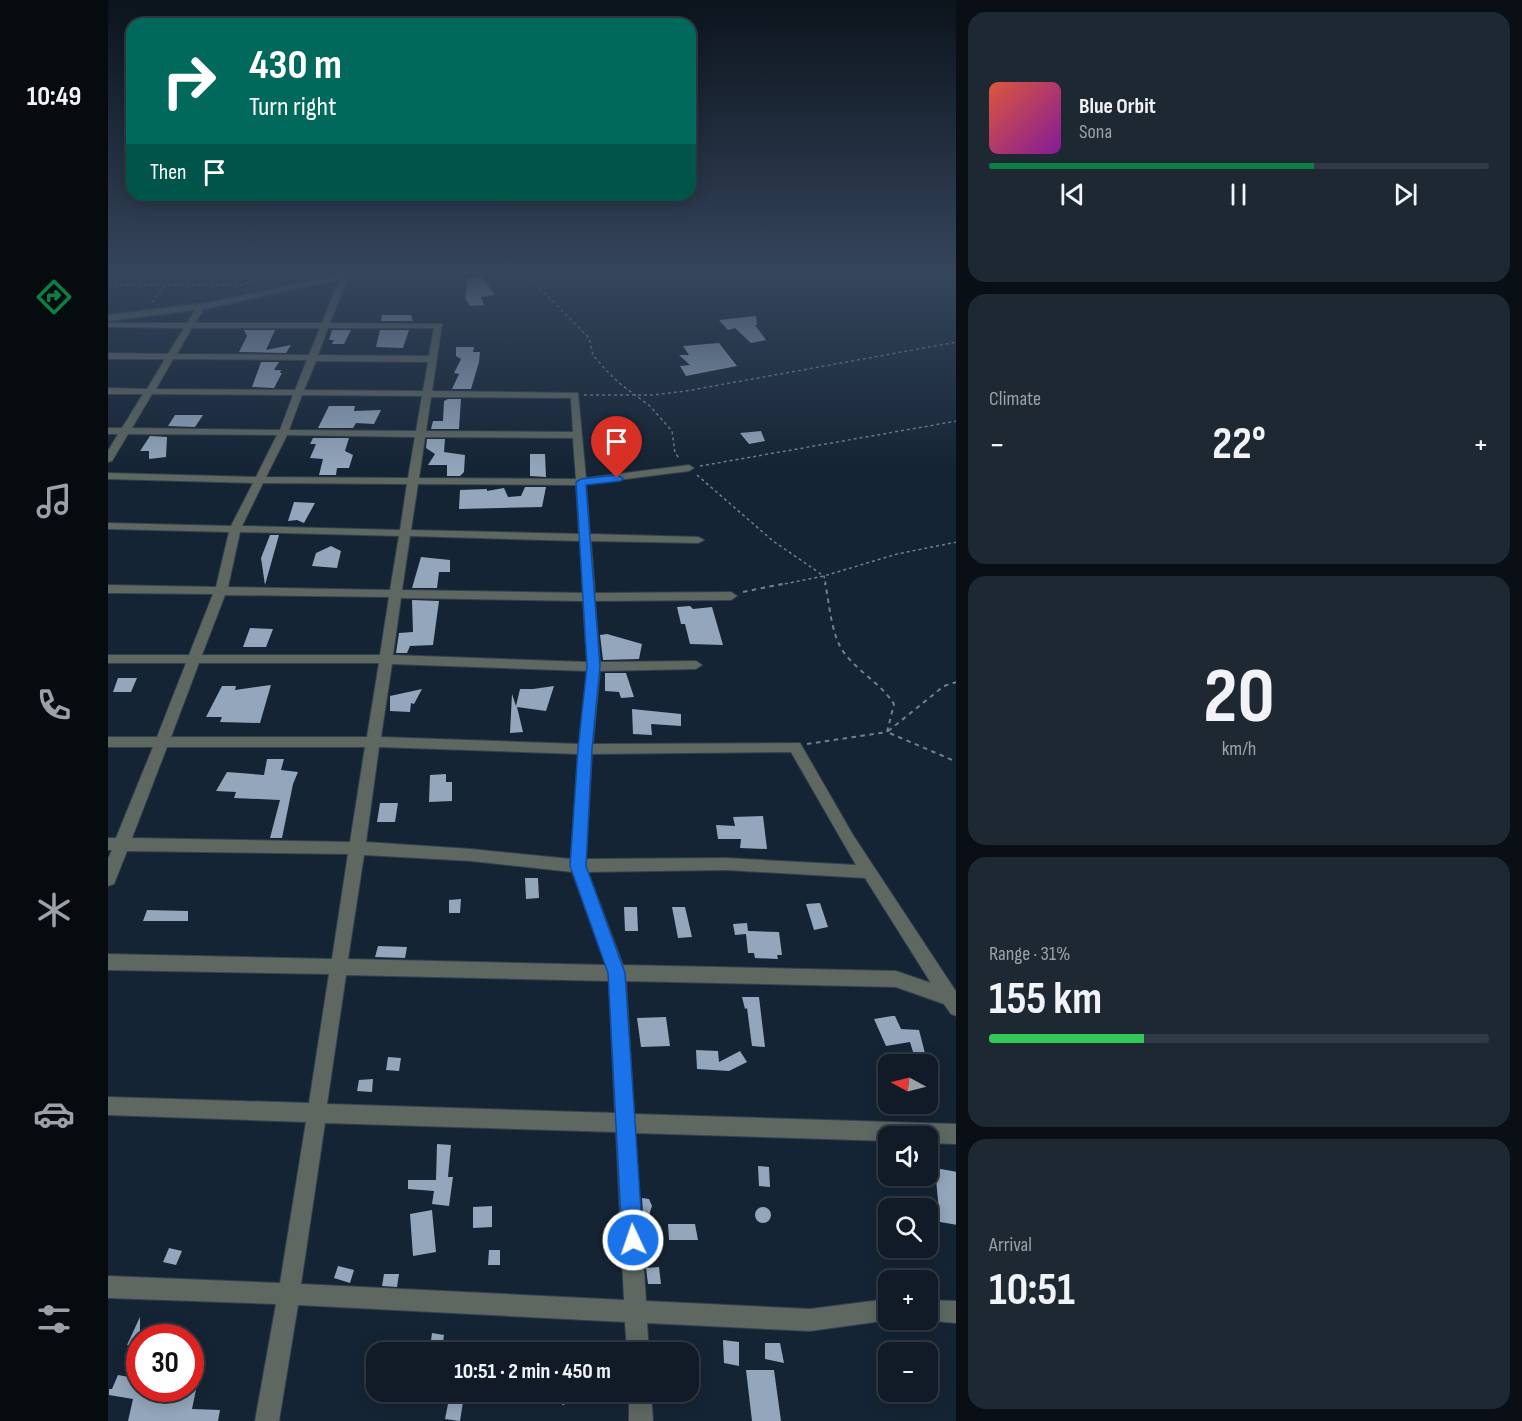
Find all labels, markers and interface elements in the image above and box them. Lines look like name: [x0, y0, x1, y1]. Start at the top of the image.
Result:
text: 430 m: [249, 40, 342, 91]
icon: right: [150, 42, 228, 120]
text: 10:49: [27, 81, 81, 113]
text: Turn right: [249, 91, 336, 123]
text: Blue Orbit: [1079, 93, 1156, 120]
text: Sona: [1079, 120, 1112, 144]
icon: arrive: [198, 156, 231, 189]
text: Then: [150, 159, 186, 186]
icon: previous: [1056, 178, 1089, 211]
icon: pause: [1222, 178, 1255, 211]
icon: next: [1389, 178, 1422, 211]
icon: directions: [33, 276, 75, 318]
text: Climate: [989, 387, 1041, 411]
pin: [591, 416, 642, 478]
text: 22°: [1212, 417, 1266, 472]
icon: arrive: [600, 425, 633, 458]
text: −: [989, 425, 1005, 465]
text: +: [1473, 425, 1489, 465]
icon: music: [33, 480, 75, 522]
text: 20: [1203, 651, 1275, 744]
icon: phone: [33, 684, 75, 726]
text: km/h: [1222, 737, 1256, 761]
icon: climate: [33, 889, 75, 931]
text: Range · 31%: [989, 942, 1070, 966]
text: 155 km: [989, 972, 1102, 1027]
north arrow: [878, 1054, 938, 1114]
map controls: [878, 1054, 938, 1402]
icon: car: [33, 1093, 75, 1135]
button: sound: [878, 1126, 938, 1186]
button: search: [878, 1198, 938, 1258]
position arrow: [601, 1208, 665, 1272]
text: Arrival: [989, 1233, 1032, 1257]
text: 10:51: [989, 1263, 1075, 1318]
button: +: [878, 1270, 938, 1330]
icon: filters: [33, 1298, 75, 1340]
speed limit sign: 30: [126, 1324, 204, 1402]
button: −: [878, 1342, 938, 1402]
text: 10:51 · 2 min · 450 m: [454, 1358, 611, 1385]

